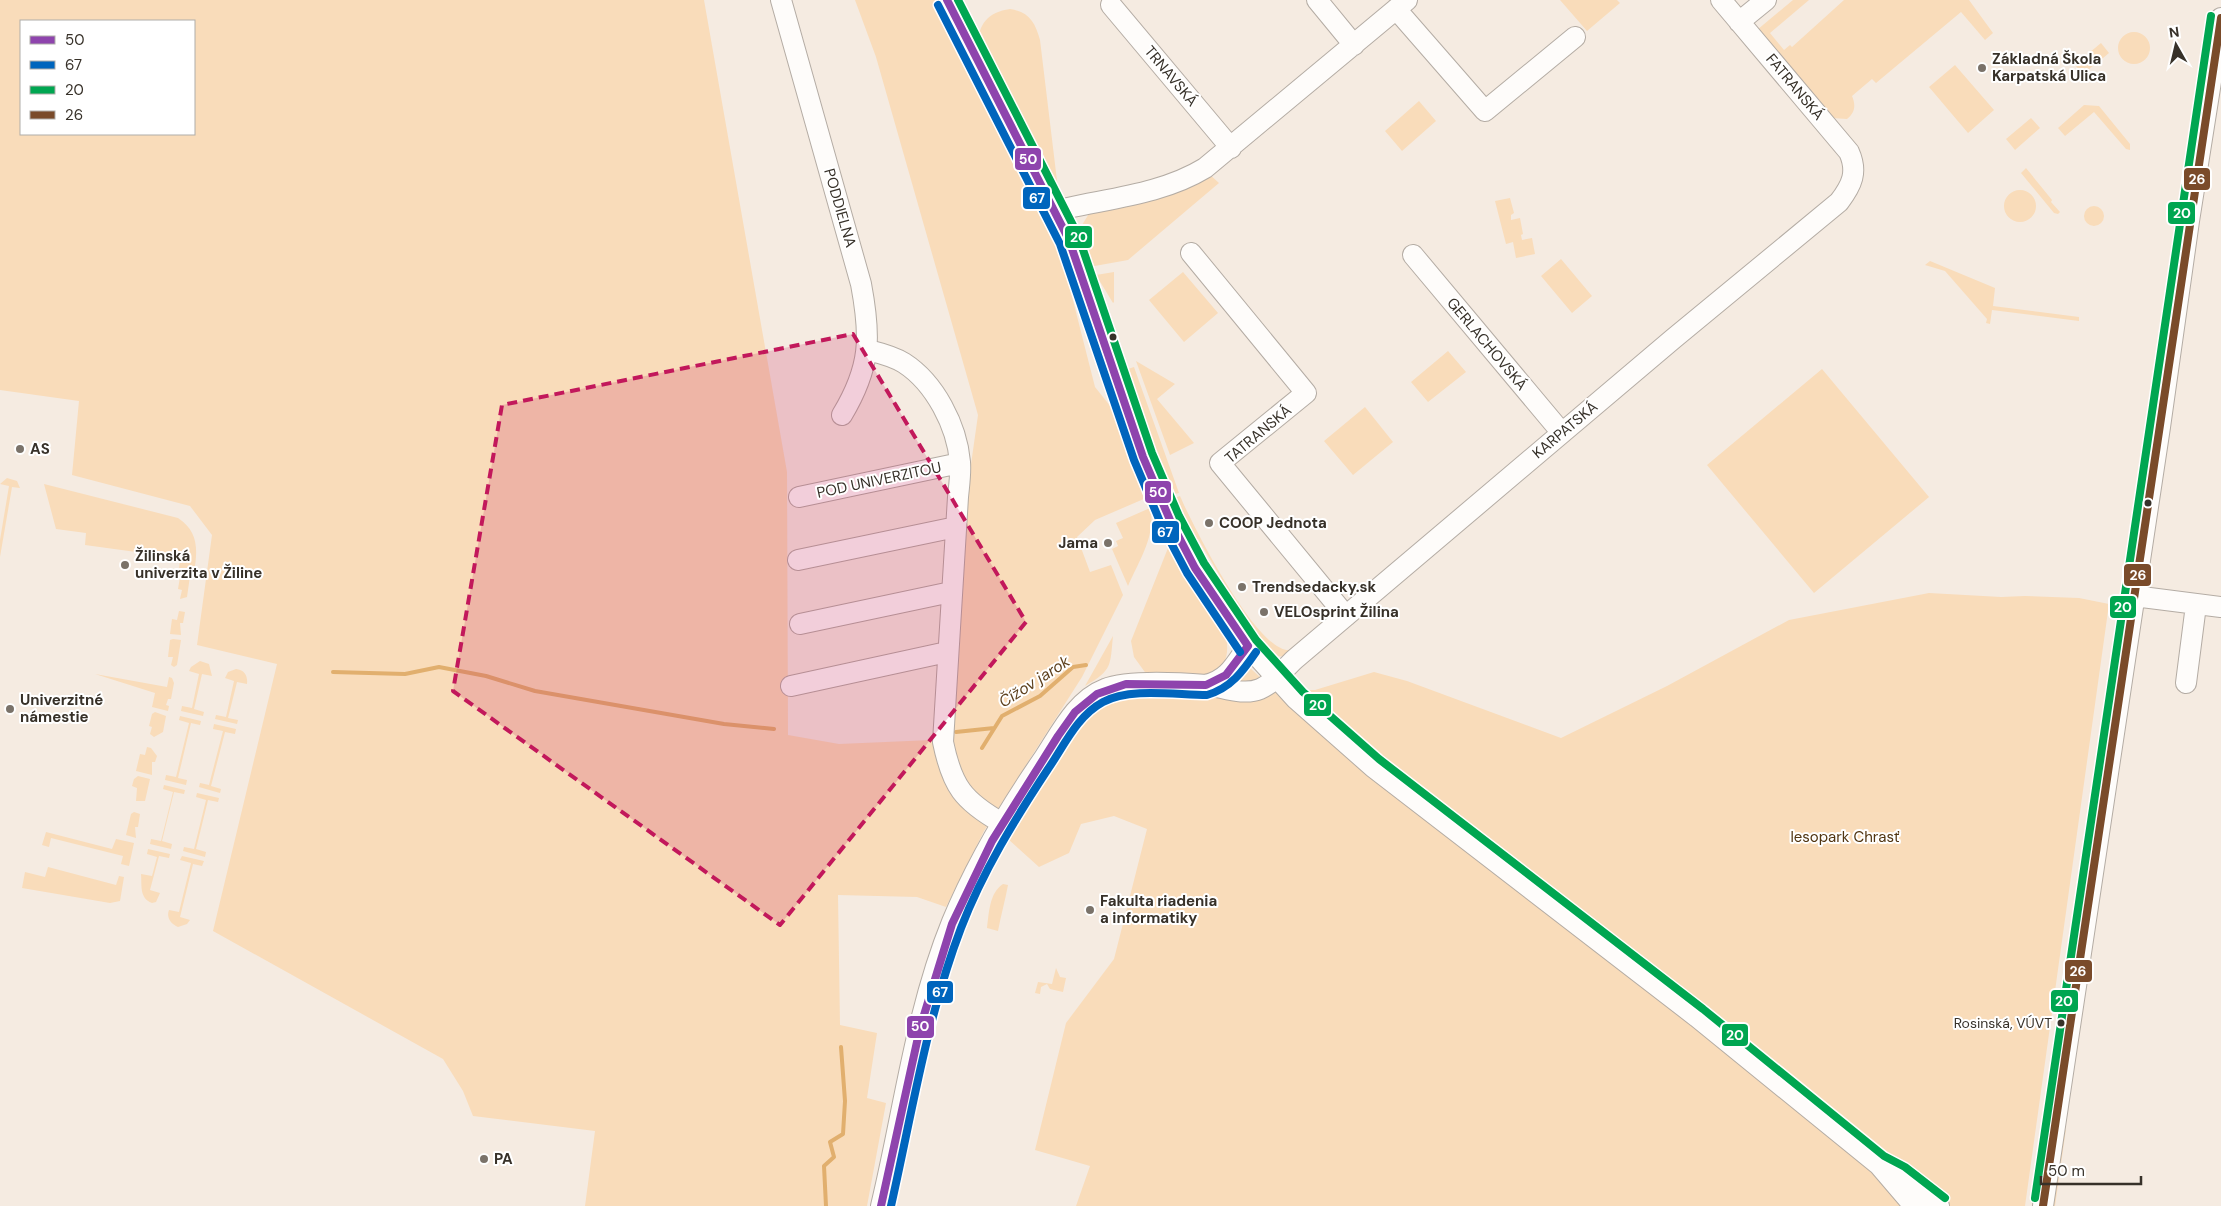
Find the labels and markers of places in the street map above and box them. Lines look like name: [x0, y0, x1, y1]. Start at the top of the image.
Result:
place label: Základná Škola Karpatská Ulica: [1992, 49, 2106, 86]
marker: Základná Škola Karpatská Ulica: [1976, 62, 1988, 74]
unlabelled marker: [1108, 332, 1118, 342]
place label: AS: [30, 439, 50, 459]
marker: AS: [14, 443, 26, 455]
unlabelled marker: [2143, 498, 2153, 508]
place label: COOP Jednota: [1219, 513, 1327, 533]
marker: COOP Jednota: [1203, 517, 1215, 529]
place label: Jama: [1058, 533, 1098, 553]
marker: Jama: [1102, 537, 1114, 549]
place label: Žilinská univerzita v Žiline: [135, 546, 262, 583]
marker: Žilinská univerzita v Žiline: [119, 559, 131, 571]
place label: Trendsedacky.sk: [1252, 577, 1376, 597]
marker: Trendsedacky.sk: [1236, 581, 1248, 593]
place label: VELOsprint Žilina: [1274, 602, 1399, 622]
marker: VELOsprint Žilina: [1258, 606, 1270, 618]
place label: Univerzitné námestie: [20, 690, 103, 727]
marker: Univerzitné námestie: [4, 703, 16, 715]
place label: Fakulta riadenia a informatiky: [1100, 891, 1217, 928]
marker: Fakulta riadenia a informatiky: [1084, 904, 1096, 916]
place label: Rosinská, VÚVT: [1954, 1014, 2052, 1032]
marker: Rosinská, VÚVT: [2056, 1018, 2066, 1028]
place label: PA: [494, 1149, 513, 1169]
marker: PA: [478, 1153, 490, 1165]

